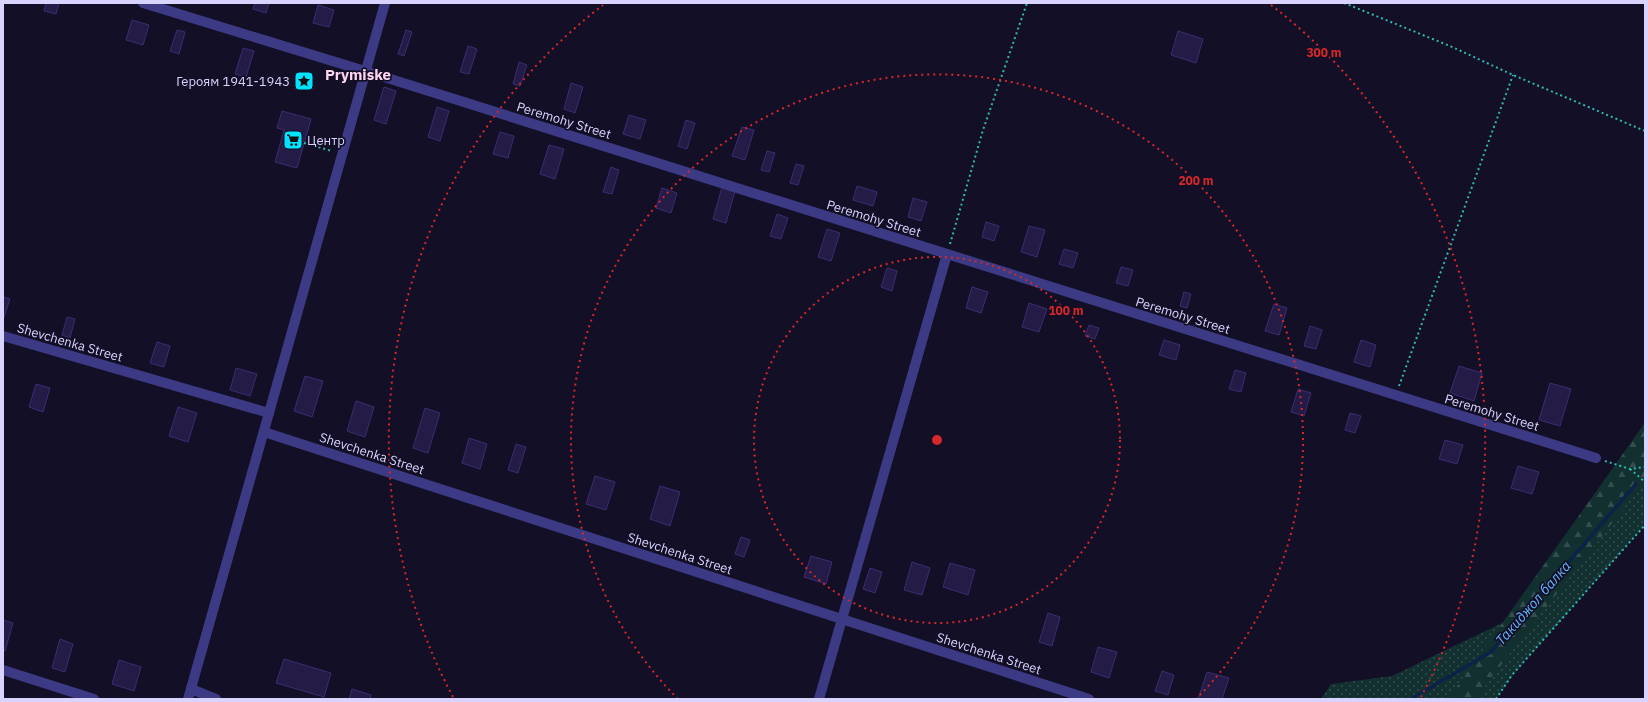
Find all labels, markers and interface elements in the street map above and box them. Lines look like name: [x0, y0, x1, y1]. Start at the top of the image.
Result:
text: 300 m: [1306, 45, 1342, 60]
district label: Prymiske: [325, 65, 391, 84]
place icon: Героям 1941-1943: [293, 70, 315, 92]
place label: Героям 1941-1943: [176, 73, 290, 90]
street label: Peremohy Street: [515, 98, 613, 143]
supermarket icon: Центр: [282, 129, 304, 151]
place label: Центр: [307, 132, 345, 149]
text: 200 m: [1178, 173, 1214, 188]
street label: Peremohy Street: [825, 196, 923, 241]
street label: Peremohy Street: [1134, 293, 1232, 338]
text: 100 m: [1048, 303, 1084, 318]
street label: Shevchenka Street: [15, 319, 125, 366]
street label: Peremohy Street: [1443, 390, 1541, 435]
street label: Shevchenka Street: [317, 429, 426, 478]
centre of rings: [930, 433, 944, 447]
street label: Shevchenka Street: [625, 529, 734, 578]
water label: Такиджол балка: [1491, 557, 1575, 649]
street label: Shevchenka Street: [934, 629, 1043, 678]

